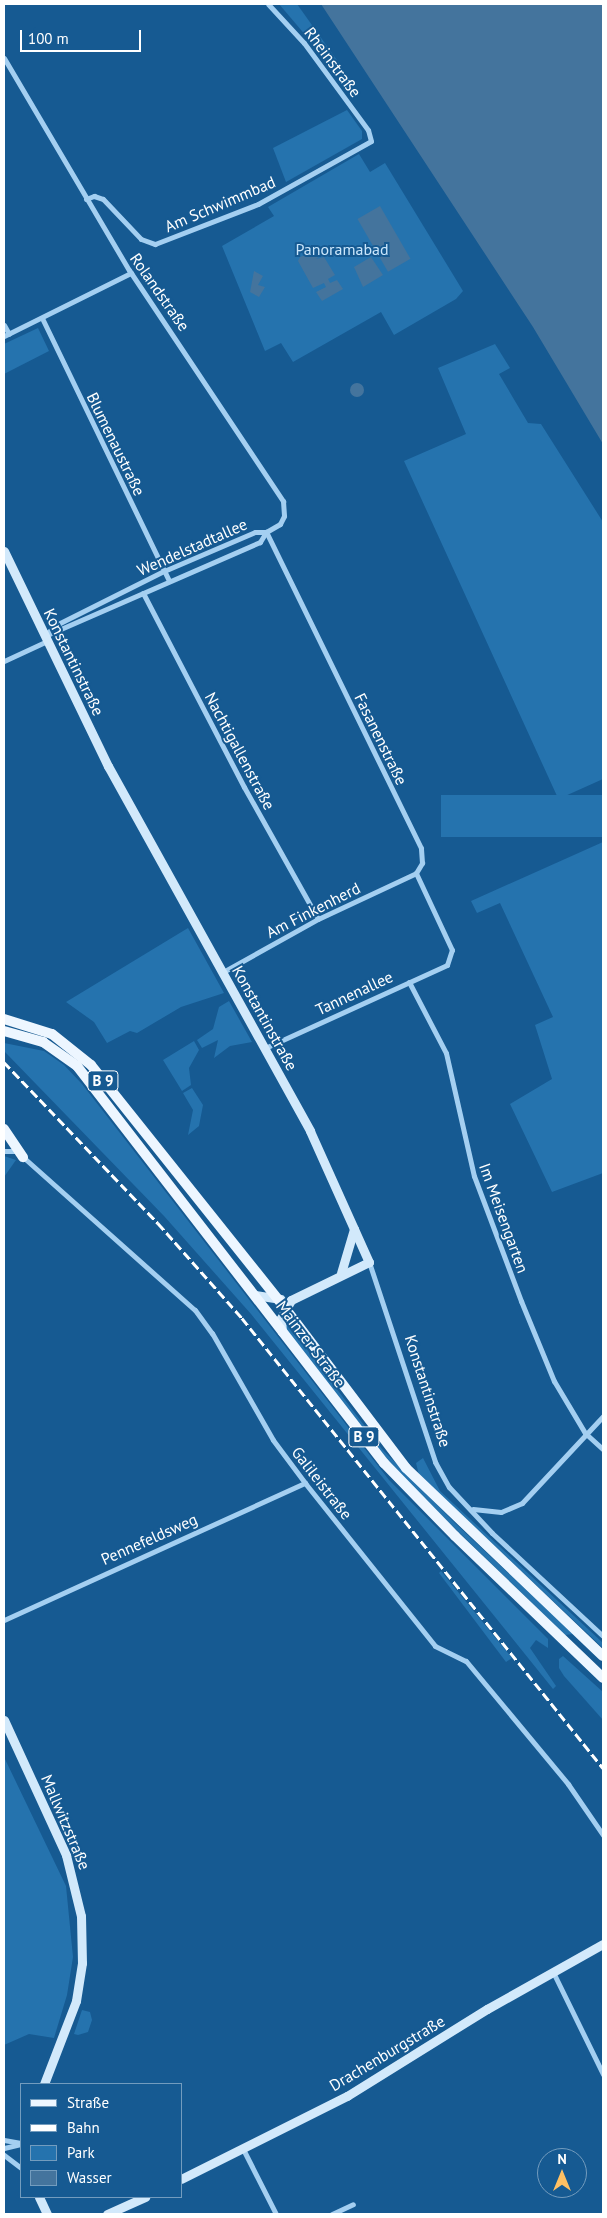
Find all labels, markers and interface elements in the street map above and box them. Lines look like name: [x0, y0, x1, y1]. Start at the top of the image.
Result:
scale bar: [22, 20, 144, 52]
street label: Rheinstraße: [300, 23, 366, 101]
text: 100 m: [28, 29, 69, 48]
street label: Am Schwimmbad: [162, 172, 278, 236]
park label: Panoramabad: [295, 239, 389, 259]
street label: Rolandstraße: [126, 249, 194, 335]
street label: Blumenaustraße: [83, 389, 149, 499]
street label: Wendelstadtallee: [134, 514, 250, 580]
street label: Konstantinstraße: [40, 605, 108, 719]
street label: Nachtigallenstraße: [201, 689, 279, 813]
street label: Fasanenstraße: [351, 690, 411, 788]
street label: Am Finkenherd: [263, 878, 363, 942]
street label: Konstantinstraße: [228, 962, 302, 1074]
street label: Tannenallee: [312, 967, 396, 1019]
road number: B 9: [87, 1068, 119, 1094]
street label: Im Meisengarten: [475, 1161, 533, 1275]
street label: Mainzer Straße: [272, 1297, 350, 1391]
street label: Konstantinstraße: [401, 1333, 455, 1449]
road number: B 9: [348, 1424, 380, 1450]
street label: Galileistraße: [288, 1443, 356, 1523]
street label: Pennefeldsweg: [98, 1509, 200, 1569]
street label: Mallwitzstraße: [37, 1771, 95, 1873]
street label: Drachenburgstraße: [326, 2011, 448, 2095]
legend: [20, 2083, 182, 2198]
text: Straße: [67, 2093, 109, 2112]
text: Bahn: [67, 2118, 100, 2137]
text: Park: [67, 2143, 95, 2162]
north arrow: [537, 2148, 587, 2198]
text: N: [557, 2150, 567, 2168]
text: Wasser: [67, 2168, 112, 2187]

